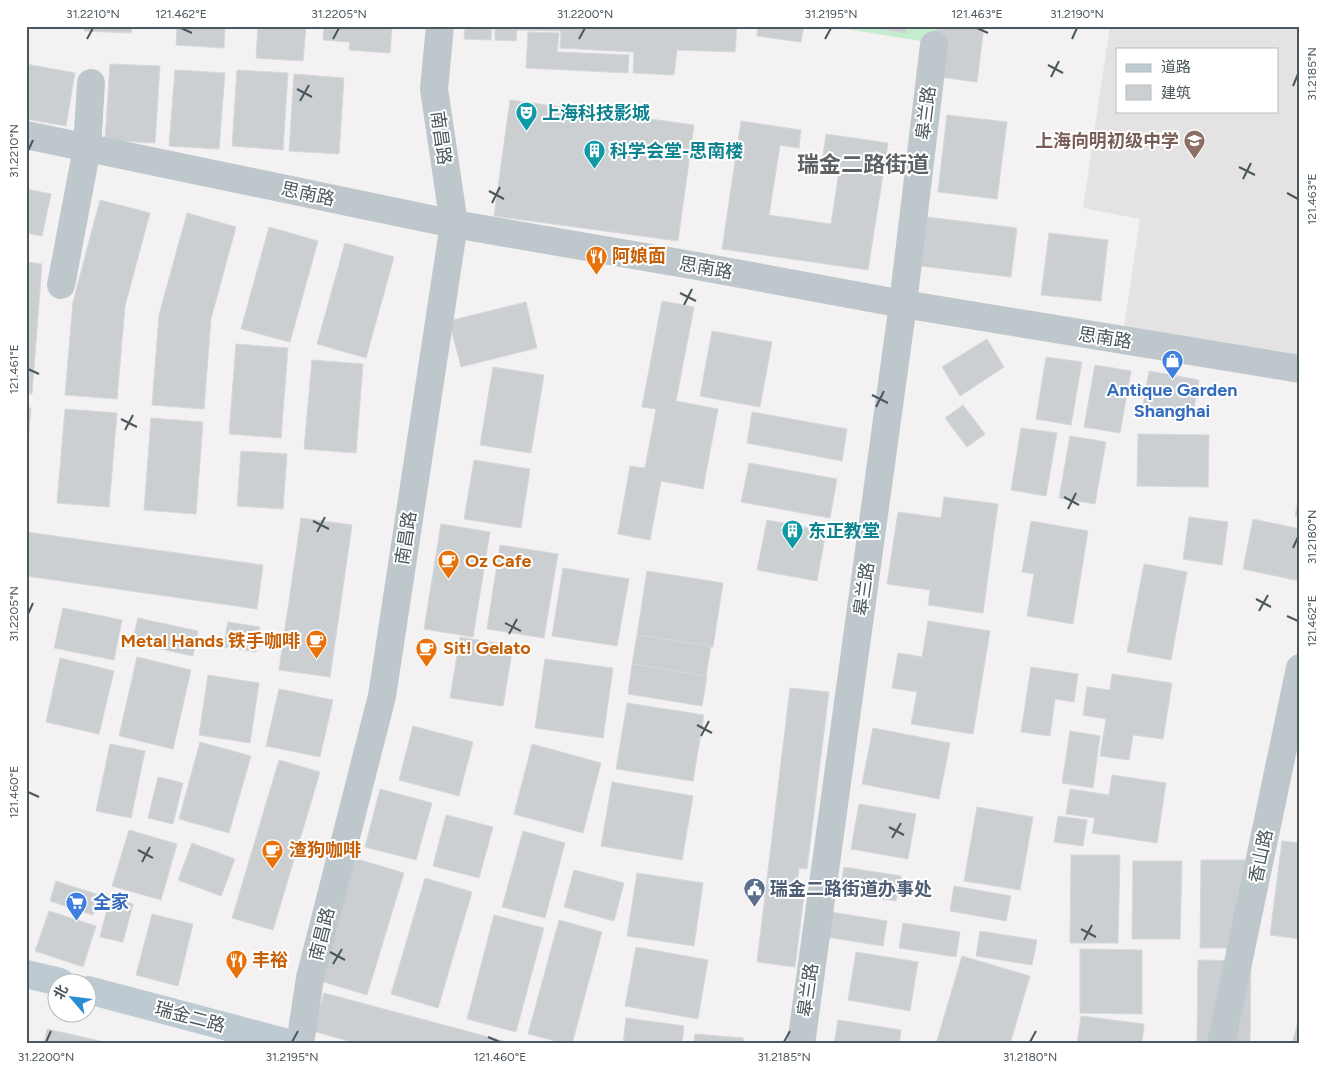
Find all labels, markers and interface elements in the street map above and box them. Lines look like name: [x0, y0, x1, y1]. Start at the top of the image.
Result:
text: 31.2210°N: [66, 7, 120, 21]
text: 121.462°E: [155, 7, 207, 21]
text: 31.2205°N: [311, 7, 367, 21]
text: 31.2200°N: [557, 7, 613, 21]
text: 31.2195°N: [804, 7, 858, 21]
text: 121.463°E: [951, 7, 1003, 21]
text: 31.2190°N: [1050, 7, 1104, 21]
text: 31.2185°N: [1305, 47, 1319, 101]
legend: [1116, 48, 1278, 112]
text: 道路: [1161, 58, 1191, 76]
text: 建筑: [1161, 84, 1191, 102]
street label: 皋兰路: [912, 85, 940, 141]
theatre icon: 上海科技影城: [514, 101, 538, 132]
place label: 上海科技影城: [542, 102, 650, 124]
street label: 南昌路: [426, 110, 456, 166]
text: 31.2210°N: [7, 124, 21, 178]
school or university icon: 上海向明初级中学: [1183, 129, 1207, 160]
place label: 上海向明初级中学: [1035, 130, 1179, 152]
building icon: 科学会堂-思南楼: [582, 139, 606, 170]
place label: 科学会堂-思南楼: [610, 140, 743, 162]
district label: 瑞金二路街道: [797, 151, 929, 178]
text: 121.463°E: [1305, 173, 1319, 225]
street label: 思南路: [279, 178, 337, 210]
restaurant icon: 阿娘面: [584, 244, 608, 275]
place label: 阿娘面: [612, 245, 666, 267]
street label: 思南路: [678, 252, 734, 284]
street label: 思南路: [1077, 323, 1133, 353]
text: 121.461°E: [7, 344, 21, 394]
shop icon: Antique Garden Shanghai: [1160, 348, 1184, 379]
place label: Antique Garden Shanghai: [1107, 379, 1237, 422]
street label: 南昌路: [391, 510, 421, 566]
text: 31.2180°N: [1305, 510, 1319, 564]
building icon: 东正教堂: [780, 519, 804, 550]
place label: 东正教堂: [808, 520, 880, 542]
cafe icon: Oz Cafe: [437, 549, 461, 580]
place label: Oz Cafe: [465, 550, 532, 572]
street label: 皋兰路: [849, 561, 879, 617]
text: 31.2205°N: [7, 586, 21, 642]
text: 121.462°E: [1305, 595, 1319, 647]
cafe icon: Metal Hands 铁手咖啡: [304, 629, 328, 660]
place label: Metal Hands 铁手咖啡: [121, 630, 300, 652]
cafe icon: Sit! Gelato: [415, 636, 439, 667]
place label: Sit! Gelato: [443, 637, 531, 659]
text: 121.460°E: [7, 766, 21, 818]
street label: 香山路: [1245, 827, 1277, 885]
cafe icon: 渣狗咖啡: [261, 838, 285, 869]
place label: 渣狗咖啡: [289, 839, 361, 861]
public building icon: 瑞金二路街道办事处: [742, 877, 766, 908]
place label: 瑞金二路街道办事处: [770, 878, 932, 900]
supermarket icon: 全家: [65, 890, 89, 921]
place label: 全家: [93, 891, 129, 913]
street label: 南昌路: [305, 905, 339, 963]
restaurant icon: 丰裕: [224, 948, 248, 979]
place label: 丰裕: [252, 949, 288, 971]
street label: 皋兰路: [793, 962, 823, 1018]
north arrow: [48, 972, 98, 1022]
text: 北: [50, 982, 72, 1002]
street label: 瑞金二路: [152, 997, 228, 1037]
text: 31.2200°N: [18, 1050, 74, 1064]
text: 31.2195°N: [265, 1050, 319, 1064]
text: 121.460°E: [474, 1050, 526, 1064]
text: 31.2185°N: [757, 1050, 811, 1064]
text: 31.2180°N: [1003, 1050, 1057, 1064]

